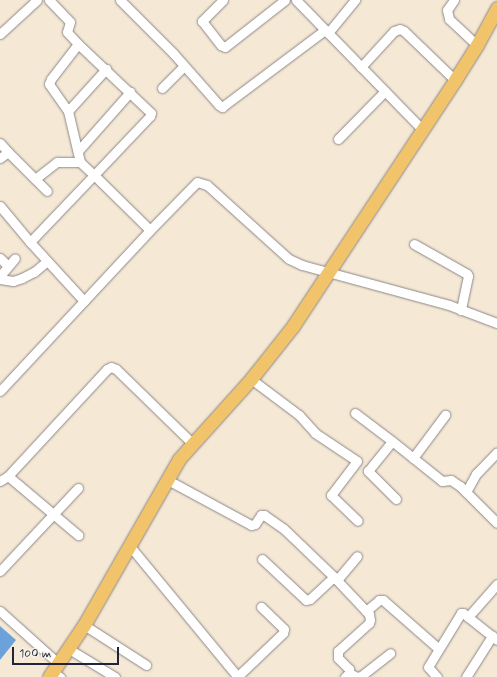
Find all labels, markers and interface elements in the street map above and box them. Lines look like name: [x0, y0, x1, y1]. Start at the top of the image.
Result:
scale bar: [14, 639, 121, 665]
text: 100 m: [19, 646, 51, 662]

